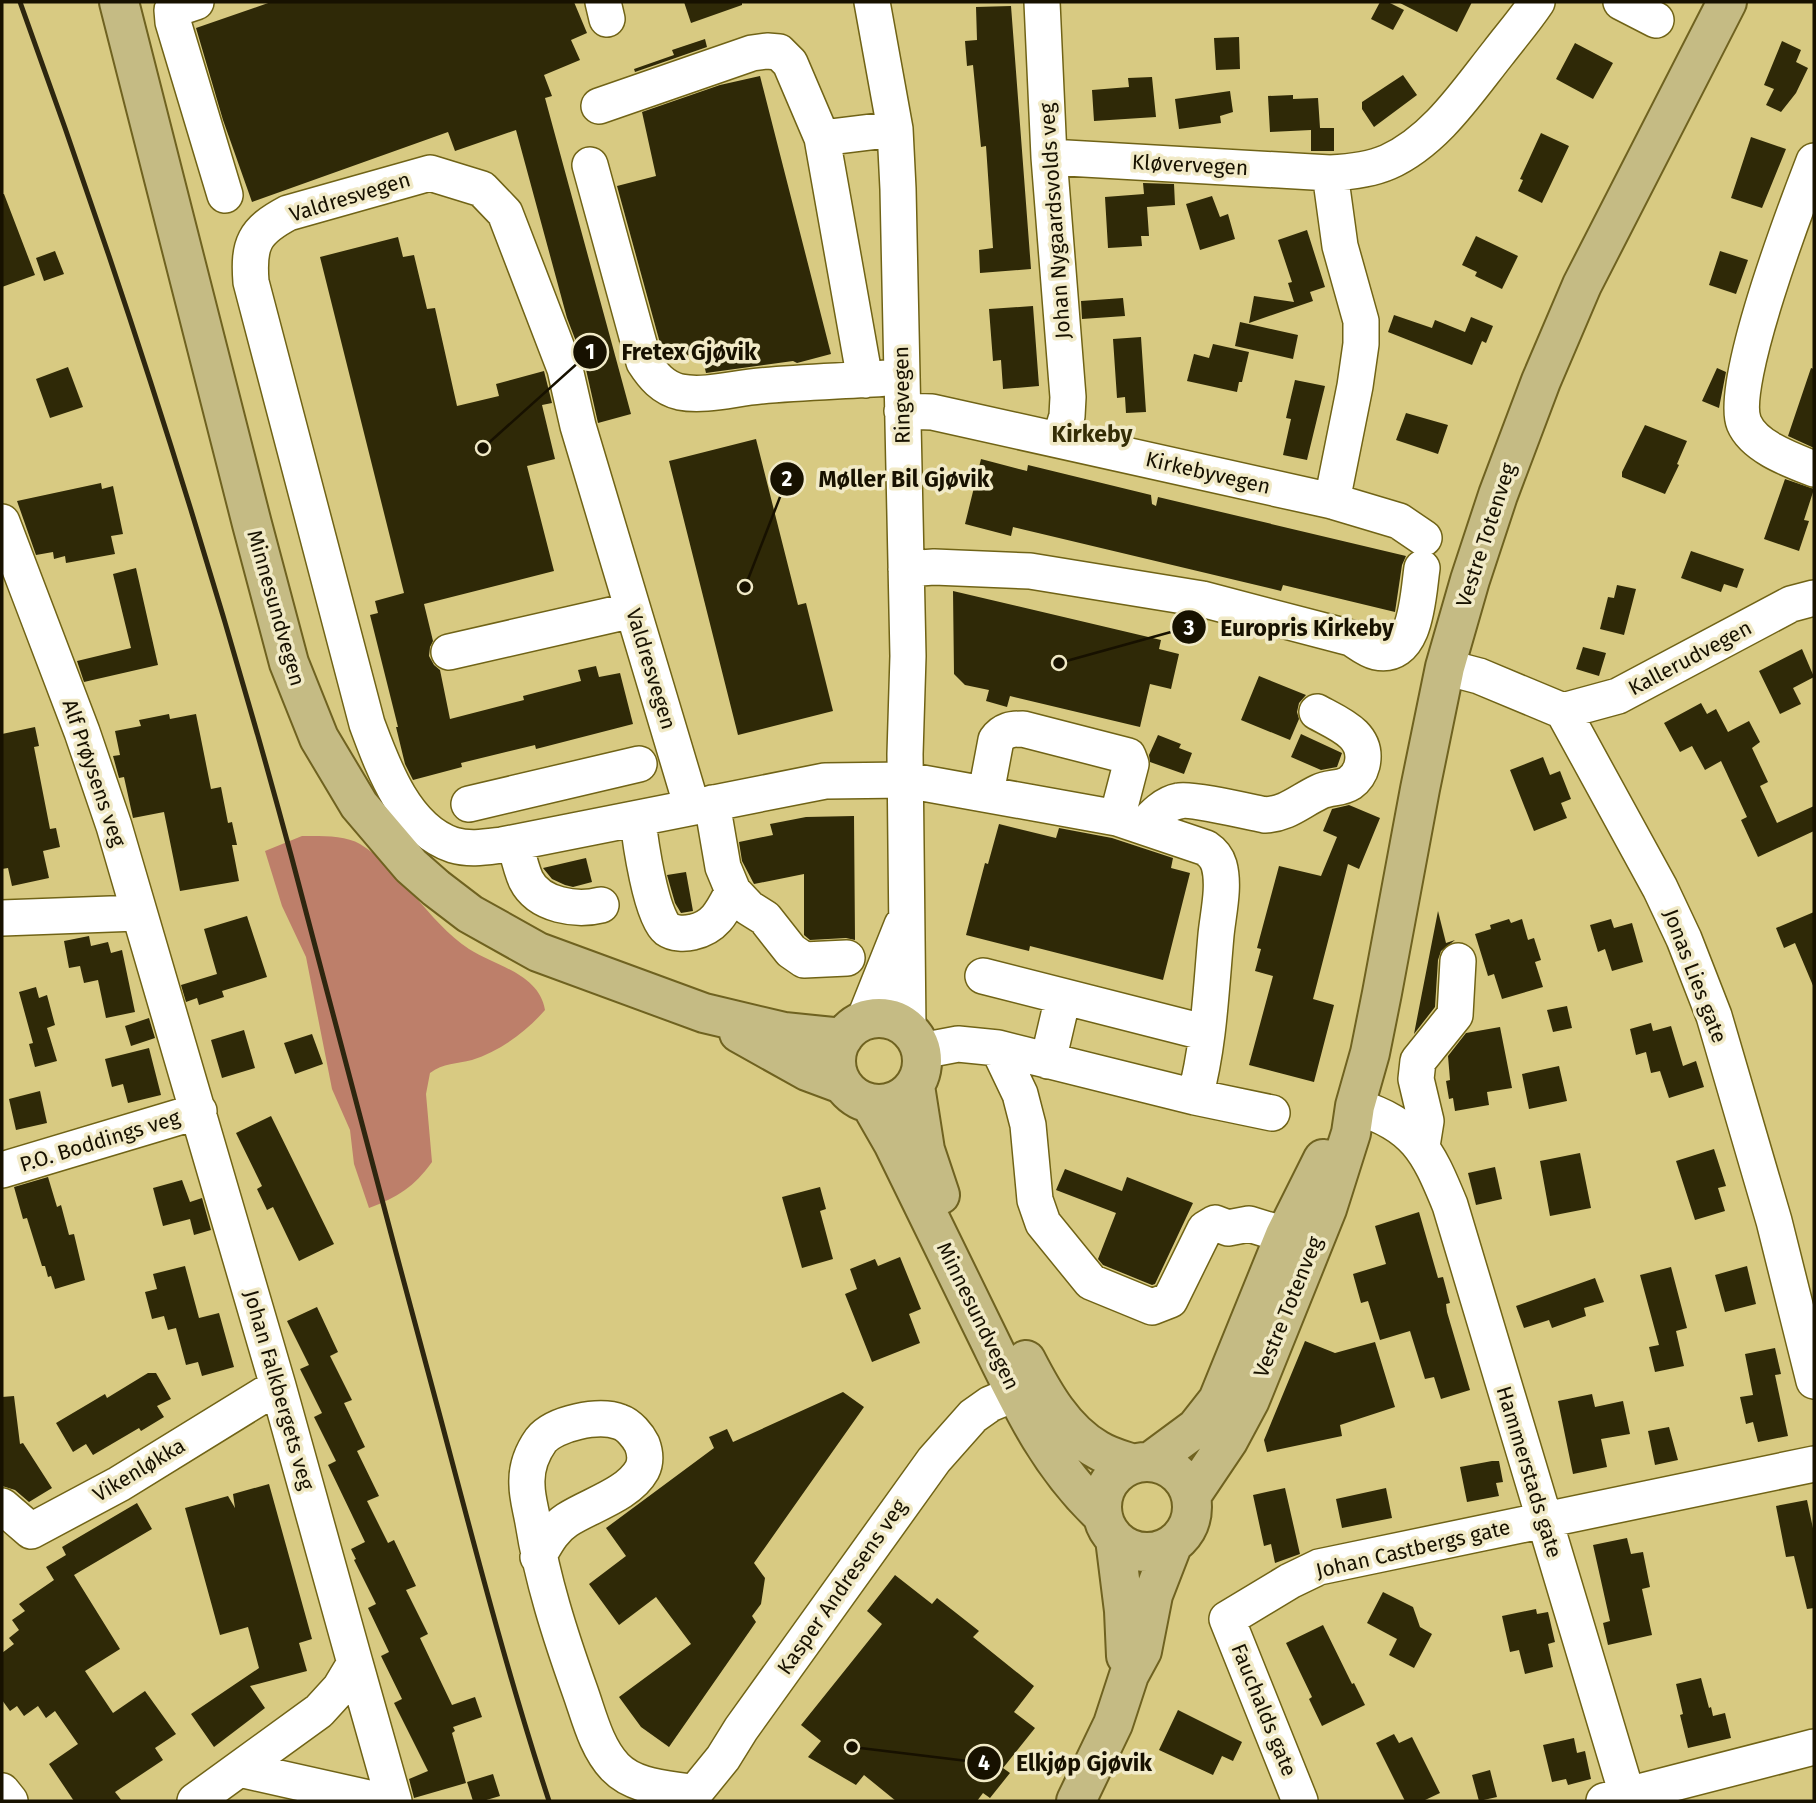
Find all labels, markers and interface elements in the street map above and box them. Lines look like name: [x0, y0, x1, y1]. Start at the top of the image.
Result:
street label: Johan Nygaardsvolds veg: [1034, 102, 1076, 340]
street label: Kløvervegen: [1131, 149, 1249, 181]
street label: Valdresvegen: [286, 166, 414, 228]
callout: Fretex Gjøvik: [572, 330, 770, 374]
text: Fretex Gjøvik: [621, 338, 757, 366]
text: 1: [585, 339, 595, 365]
street label: Ringvegen: [888, 346, 916, 444]
district label: Kirkeby: [1052, 420, 1133, 448]
street label: Kirkebyvegen: [1143, 446, 1273, 500]
callout: Møller Bil Gjøvik: [769, 457, 1003, 501]
street label: Vestre Totenveg: [1450, 460, 1522, 610]
text: Møller Bil Gjøvik: [819, 465, 990, 493]
text: 2: [782, 466, 793, 492]
street label: Minnesundvegen: [241, 527, 311, 689]
street label: Valdresvegen: [620, 605, 682, 733]
callout: Europris Kirkeby: [1171, 605, 1408, 649]
text: Europris Kirkeby: [1220, 614, 1395, 642]
text: 3: [1183, 615, 1195, 641]
street label: Kallerudvegen: [1624, 615, 1756, 701]
street label: Alf Prøysens veg: [57, 696, 131, 850]
street label: Jonas Lies gate: [1658, 905, 1732, 1047]
street label: P.O. Boddings veg: [17, 1104, 183, 1178]
street label: Vestre Totenveg: [1248, 1233, 1328, 1381]
street label: Minnesundvegen: [931, 1238, 1025, 1394]
street label: Johan Falkbergets veg: [238, 1287, 320, 1493]
street label: Hammerstads gate: [1491, 1383, 1567, 1561]
street label: Vikenløkka: [88, 1432, 190, 1508]
street label: Kasper Andresens veg: [772, 1494, 912, 1680]
street label: Johan Castbergs gate: [1313, 1514, 1513, 1584]
street label: Fauchalds gate: [1226, 1640, 1302, 1780]
callout: Elkjøp Gjøvik: [967, 1741, 1166, 1785]
text: Elkjøp Gjøvik: [1016, 1749, 1152, 1777]
text: 4: [978, 1750, 990, 1776]

